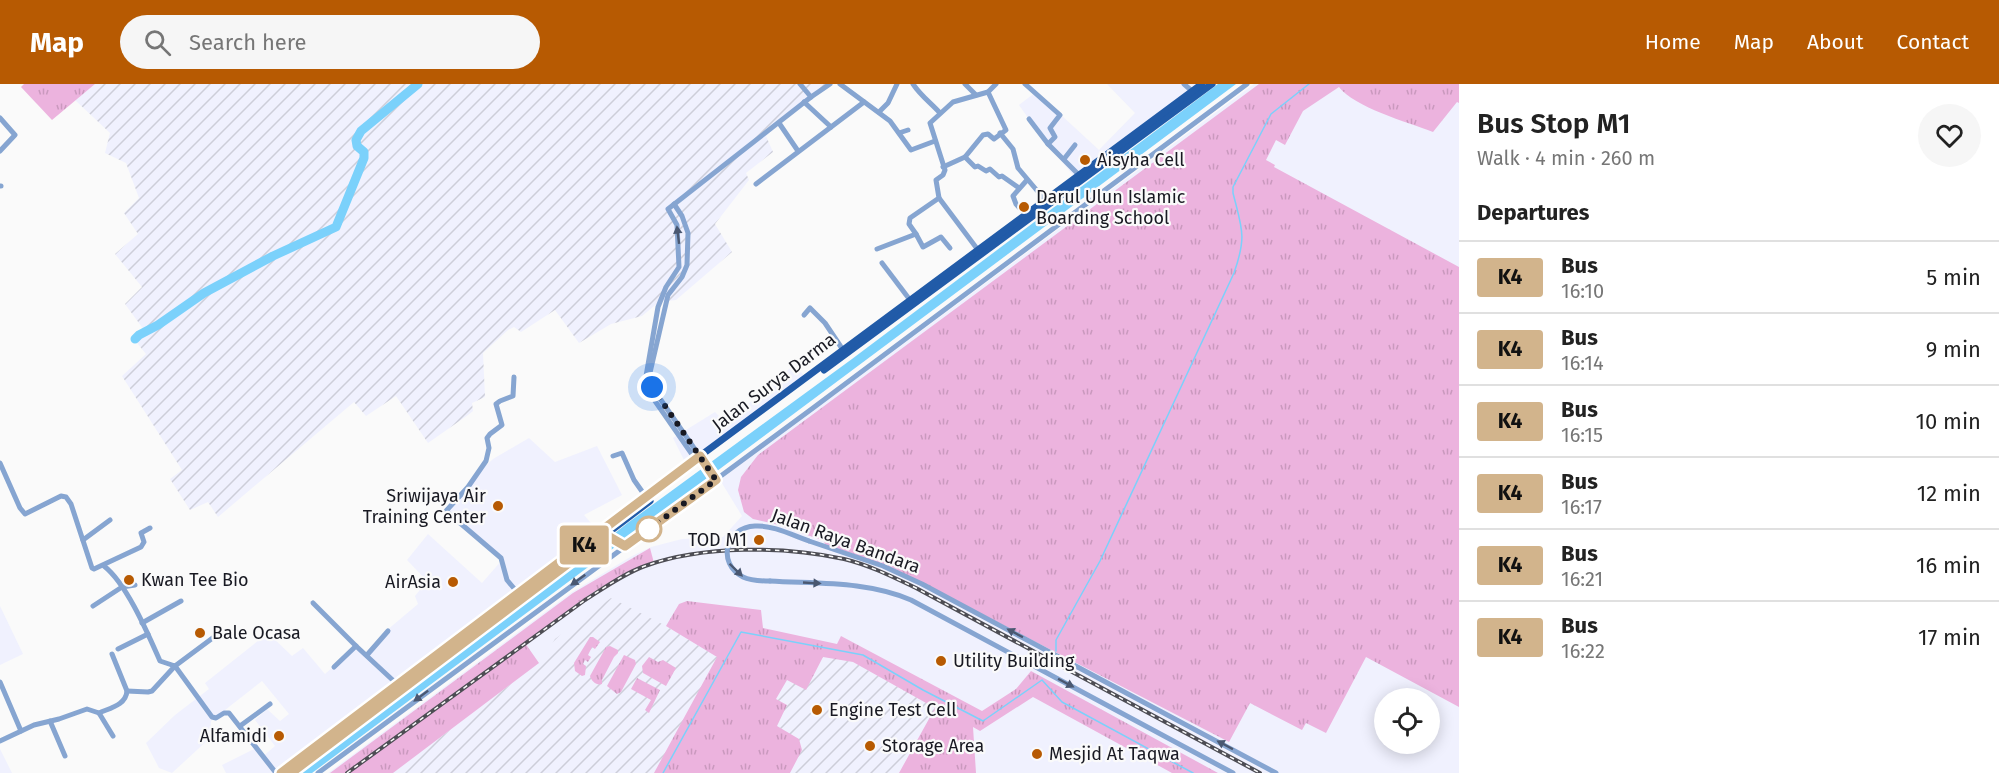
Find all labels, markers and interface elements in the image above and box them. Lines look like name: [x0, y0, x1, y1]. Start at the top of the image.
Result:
search box: [120, 15, 540, 69]
text: Map: [30, 26, 84, 59]
icon: search: [141, 26, 174, 59]
text: Search here: [189, 29, 307, 56]
text: Home: [1645, 29, 1701, 55]
text: Map: [1734, 29, 1774, 55]
text: About: [1807, 29, 1864, 55]
text: Contact: [1897, 29, 1969, 55]
button: heart: [1918, 104, 1981, 167]
text: Bus Stop M1: [1477, 107, 1631, 140]
text: Walk · 4 min · 260 m: [1477, 146, 1655, 170]
place label: Aisyha Cell: [1097, 149, 1185, 171]
marker: Aisyha Cell: [1078, 153, 1092, 167]
place label: Darul Ulun Islamic Boarding School: [1036, 186, 1186, 229]
text: Departures: [1477, 199, 1589, 226]
marker: Darul Ulun Islamic Boarding School: [1017, 200, 1031, 214]
one-way arrow: [673, 225, 683, 244]
text: Bus: [1561, 252, 1598, 279]
text: K4: [1498, 264, 1522, 290]
text: 5 min: [1926, 264, 1981, 291]
text: 16:10: [1561, 279, 1604, 303]
text: Bus: [1561, 324, 1598, 351]
street label: Jalan Surya Darma: [708, 328, 840, 436]
text: K4: [1498, 336, 1522, 362]
text: 9 min: [1926, 336, 1981, 363]
text: 16:14: [1561, 351, 1604, 375]
your location: [637, 372, 667, 402]
text: Bus: [1561, 396, 1598, 423]
text: K4: [1498, 408, 1522, 434]
text: 10 min: [1915, 408, 1981, 435]
text: 16:15: [1561, 423, 1603, 447]
text: Bus: [1561, 468, 1598, 495]
text: K4: [1498, 480, 1522, 506]
text: 12 min: [1917, 480, 1981, 507]
place label: Sriwijaya Air Training Center: [363, 485, 486, 528]
text: 16:17: [1561, 495, 1602, 519]
marker: Sriwijaya Air Training Center: [491, 499, 505, 513]
street label: Jalan Raya Bandara: [769, 504, 923, 578]
unlabelled marker: [636, 516, 662, 542]
line badge: K4: [557, 526, 611, 564]
place label: TOD M1: [688, 529, 747, 551]
text: K4: [572, 532, 596, 558]
marker: TOD M1: [752, 533, 766, 547]
text: Bus: [1561, 540, 1598, 567]
text: K4: [1498, 552, 1522, 578]
text: 16 min: [1916, 552, 1981, 579]
one-way arrow: [729, 563, 743, 577]
text: 16:21: [1561, 567, 1603, 591]
place label: Kwan Tee Bio: [141, 569, 249, 591]
place label: AirAsia: [385, 571, 441, 593]
marker: Kwan Tee Bio: [122, 573, 136, 587]
one-way arrow: [570, 574, 586, 586]
marker: AirAsia: [446, 575, 460, 589]
one-way arrow: [802, 579, 821, 588]
text: Bus: [1561, 612, 1598, 639]
place label: Bale Ocasa: [212, 622, 301, 644]
text: K4: [1498, 624, 1522, 650]
text: 17 min: [1918, 624, 1981, 651]
marker: Bale Ocasa: [193, 626, 207, 640]
one-way arrow: [1007, 629, 1024, 638]
text: 16:22: [1561, 639, 1605, 663]
place label: Utility Building: [953, 650, 1075, 672]
marker: Utility Building: [934, 654, 948, 668]
one-way arrow: [1057, 678, 1074, 687]
map controls: [1374, 688, 1440, 754]
button: locate: [1374, 688, 1440, 754]
one-way arrow: [413, 690, 429, 702]
place label: Engine Test Cell: [829, 699, 956, 721]
marker: Engine Test Cell: [810, 703, 824, 717]
place label: Alfamidi: [200, 725, 267, 747]
marker: Alfamidi: [272, 729, 286, 743]
place label: Storage Area: [882, 735, 984, 757]
marker: Storage Area: [863, 739, 877, 753]
one-way arrow: [1216, 740, 1233, 750]
place label: Mesjid At Taqwa: [1049, 743, 1180, 765]
marker: Mesjid At Taqwa: [1030, 747, 1044, 761]

